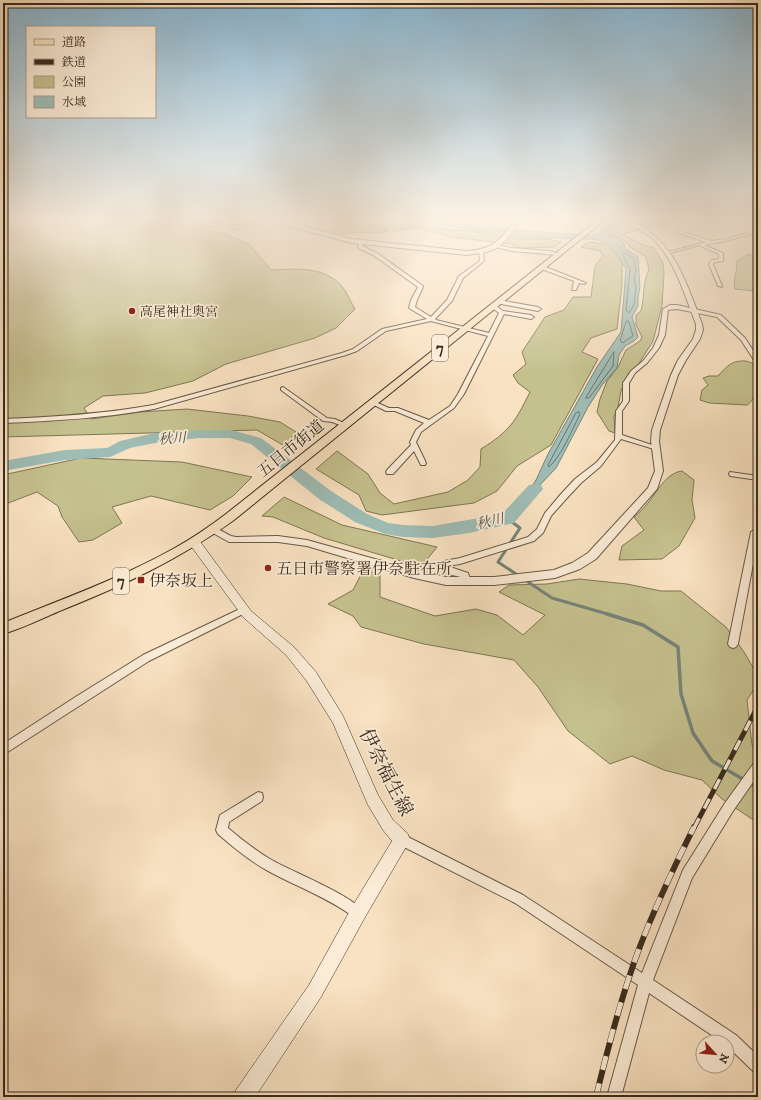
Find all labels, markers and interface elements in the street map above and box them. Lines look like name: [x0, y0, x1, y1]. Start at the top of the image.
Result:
legend: [26, 26, 156, 118]
text: 道路: [62, 35, 86, 50]
text: 鉄道: [61, 55, 86, 70]
text: 公園: [62, 75, 86, 90]
text: 水域: [62, 95, 86, 110]
place label: 高尾神社奥宮: [140, 304, 218, 320]
marker: 高尾神社奥宮: [127, 306, 137, 316]
road number: 7: [432, 335, 448, 361]
street label: 五日市街道: [253, 416, 328, 482]
water label: 秋川: [157, 429, 189, 449]
water label: 秋川: [475, 510, 508, 534]
place label: 五日市警察署伊奈駐在所: [276, 559, 452, 579]
marker: 五日市警察署伊奈駐在所: [263, 563, 273, 573]
road number: 7: [113, 568, 129, 594]
place label: 伊奈坂上: [149, 571, 213, 591]
marker: 伊奈坂上: [136, 575, 146, 585]
street label: 伊奈福生線: [354, 725, 417, 820]
north arrow: [695, 1034, 735, 1074]
text: N: [715, 1051, 731, 1065]

